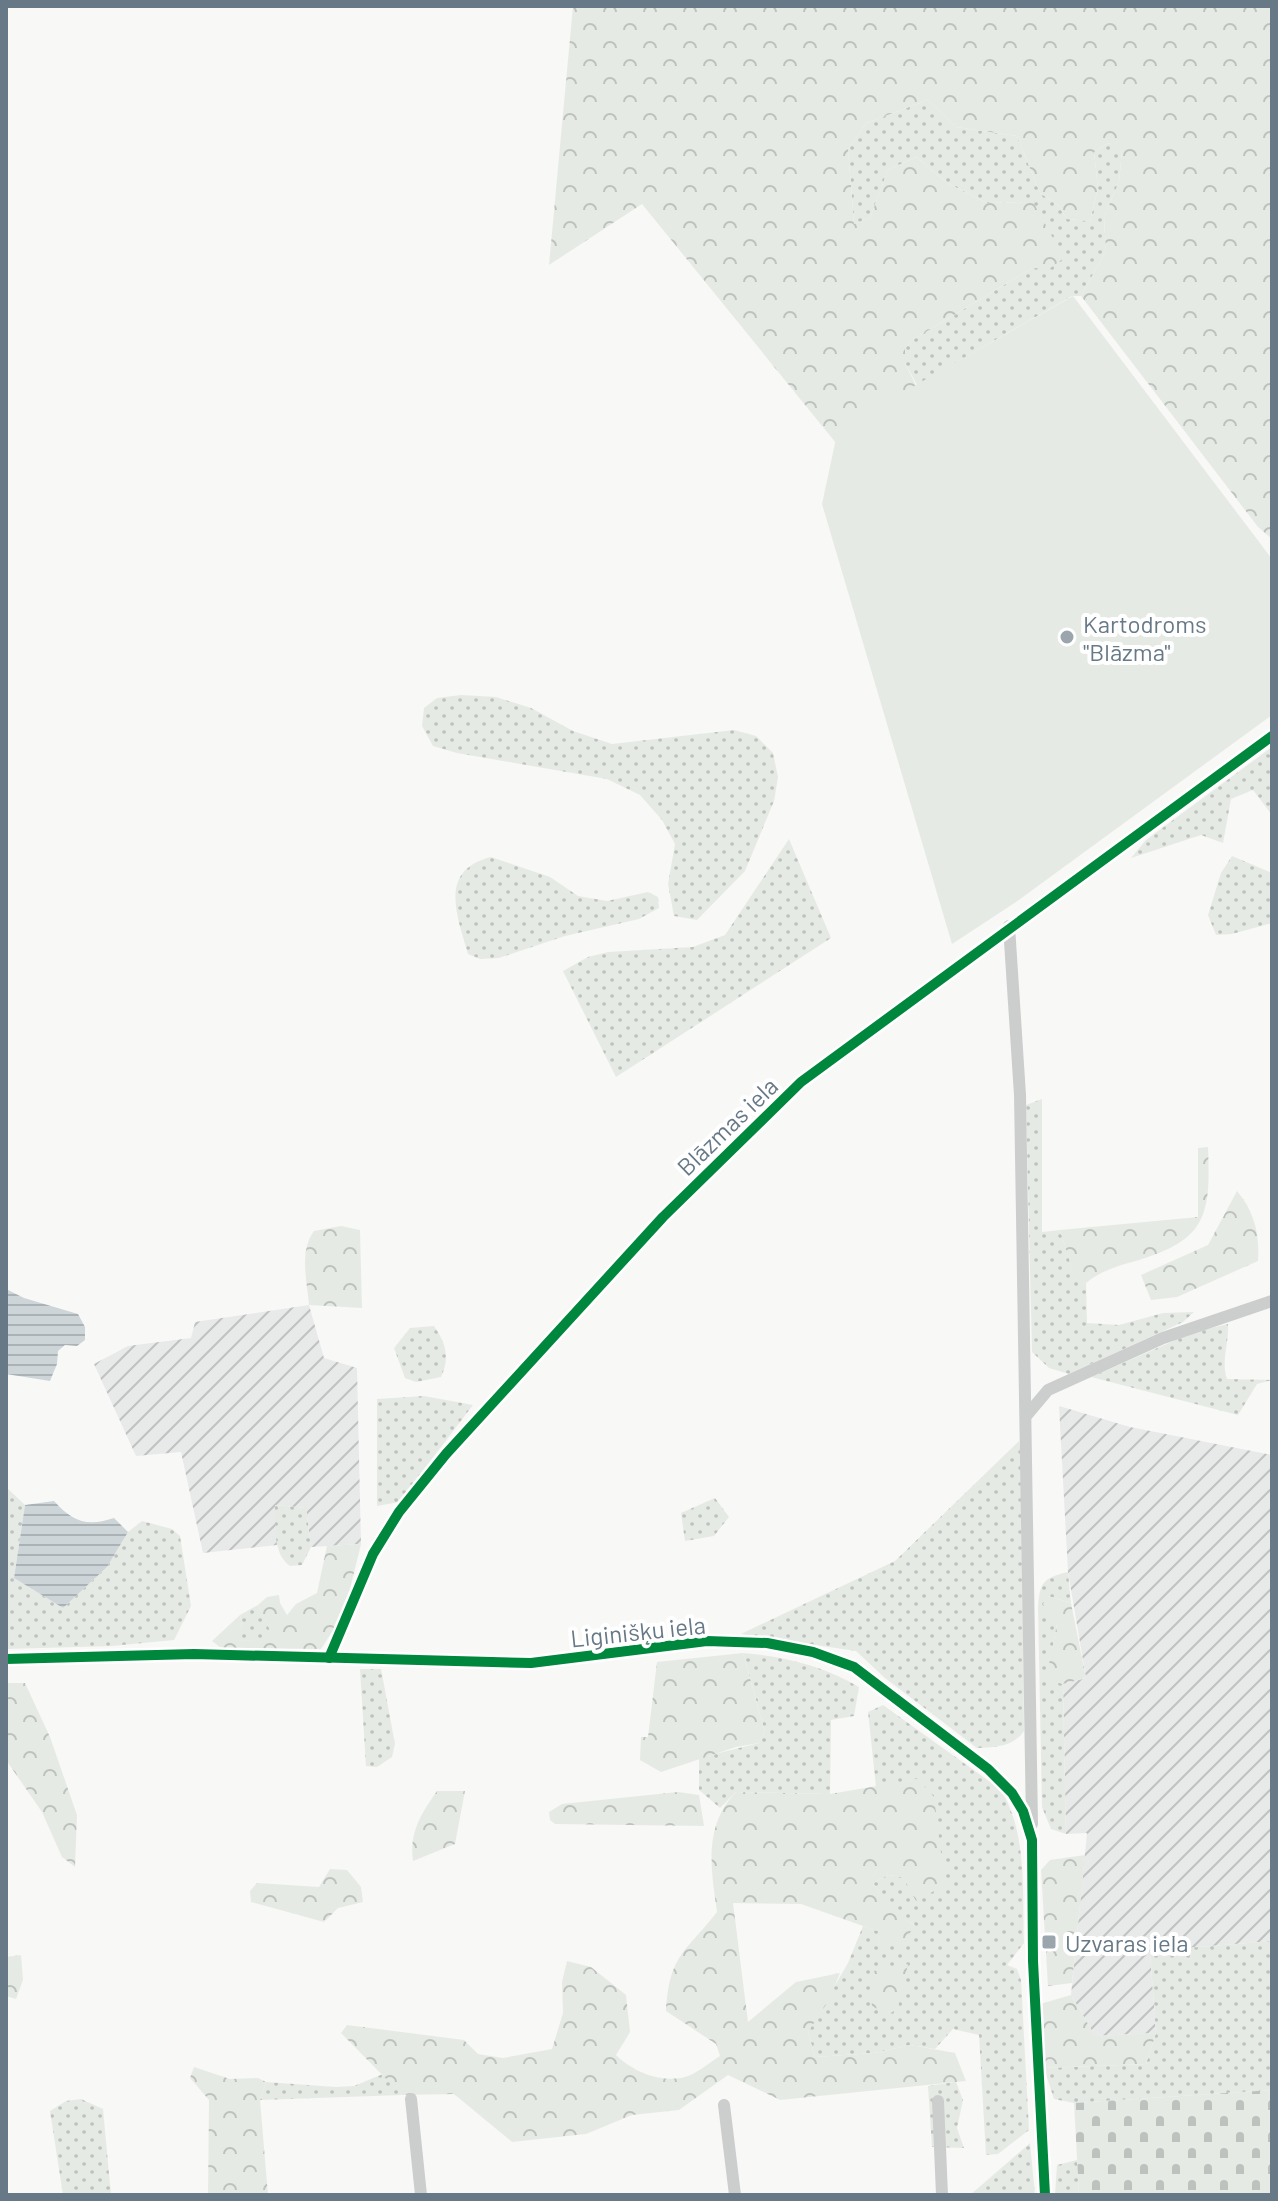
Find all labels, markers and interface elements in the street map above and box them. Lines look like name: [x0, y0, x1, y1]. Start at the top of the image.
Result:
place label: Kartodroms "Blāzma": [1083, 609, 1207, 666]
marker: Kartodroms "Blāzma": [1058, 628, 1076, 646]
street label: Blāzmas iela: [671, 1071, 783, 1181]
street label: Liginišķu iela: [569, 1609, 707, 1653]
place label: Uzvaras iela: [1065, 1928, 1189, 1957]
marker: Uzvaras iela: [1040, 1933, 1058, 1951]

